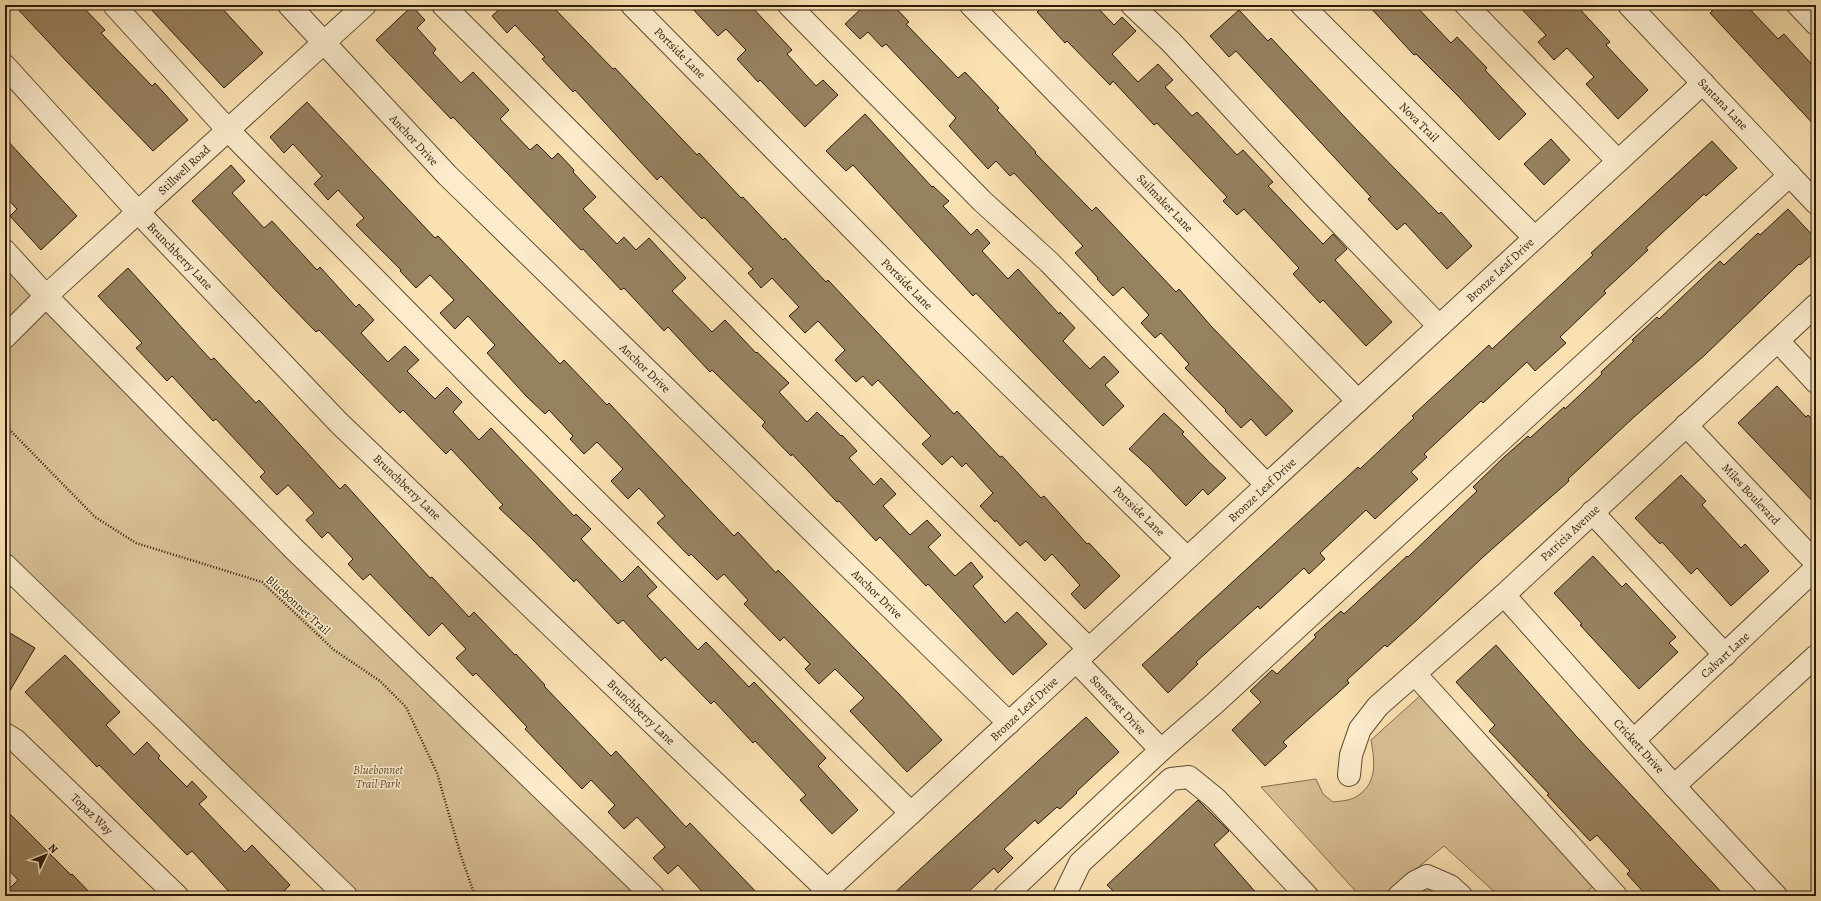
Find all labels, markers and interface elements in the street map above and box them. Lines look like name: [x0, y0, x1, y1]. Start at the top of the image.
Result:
street label: Portside Lane: [651, 24, 709, 82]
street label: Santana Lane: [1694, 75, 1752, 133]
street label: Nova Trail: [1396, 99, 1442, 145]
street label: Anchor Drive: [385, 110, 442, 169]
street label: Stillwell Road: [154, 141, 214, 199]
street label: Sailmaker Lane: [1133, 170, 1197, 236]
street label: Brunchberry Lane: [144, 219, 216, 293]
street label: Bronze Leaf Drive: [1462, 234, 1538, 306]
street label: Portside Lane: [878, 255, 936, 313]
street label: Anchor Drive: [615, 339, 674, 396]
street label: Brunchberry Lane: [370, 451, 444, 523]
street label: Bronze Leaf Drive: [1224, 454, 1300, 526]
street label: Miles Boulevard: [1718, 460, 1784, 529]
street label: Portside Lane: [1109, 482, 1169, 540]
street label: Patricia Avenue: [1537, 501, 1603, 565]
street label: Anchor Drive: [847, 565, 906, 622]
street label: Bluebonnet Trail: [262, 572, 334, 638]
street label: Calvart Lane: [1697, 628, 1753, 682]
street label: Somerset Drive: [1086, 672, 1150, 738]
street label: Bronze Leaf Drive: [986, 673, 1062, 745]
street label: Brunchberry Lane: [604, 676, 678, 748]
street label: Crickett Drive: [1610, 715, 1668, 777]
park label: Bluebonnet Trail Park: [353, 762, 404, 792]
street label: Topaz Way: [68, 790, 117, 838]
north arrow: [26, 835, 66, 875]
text: N: [45, 840, 61, 857]

